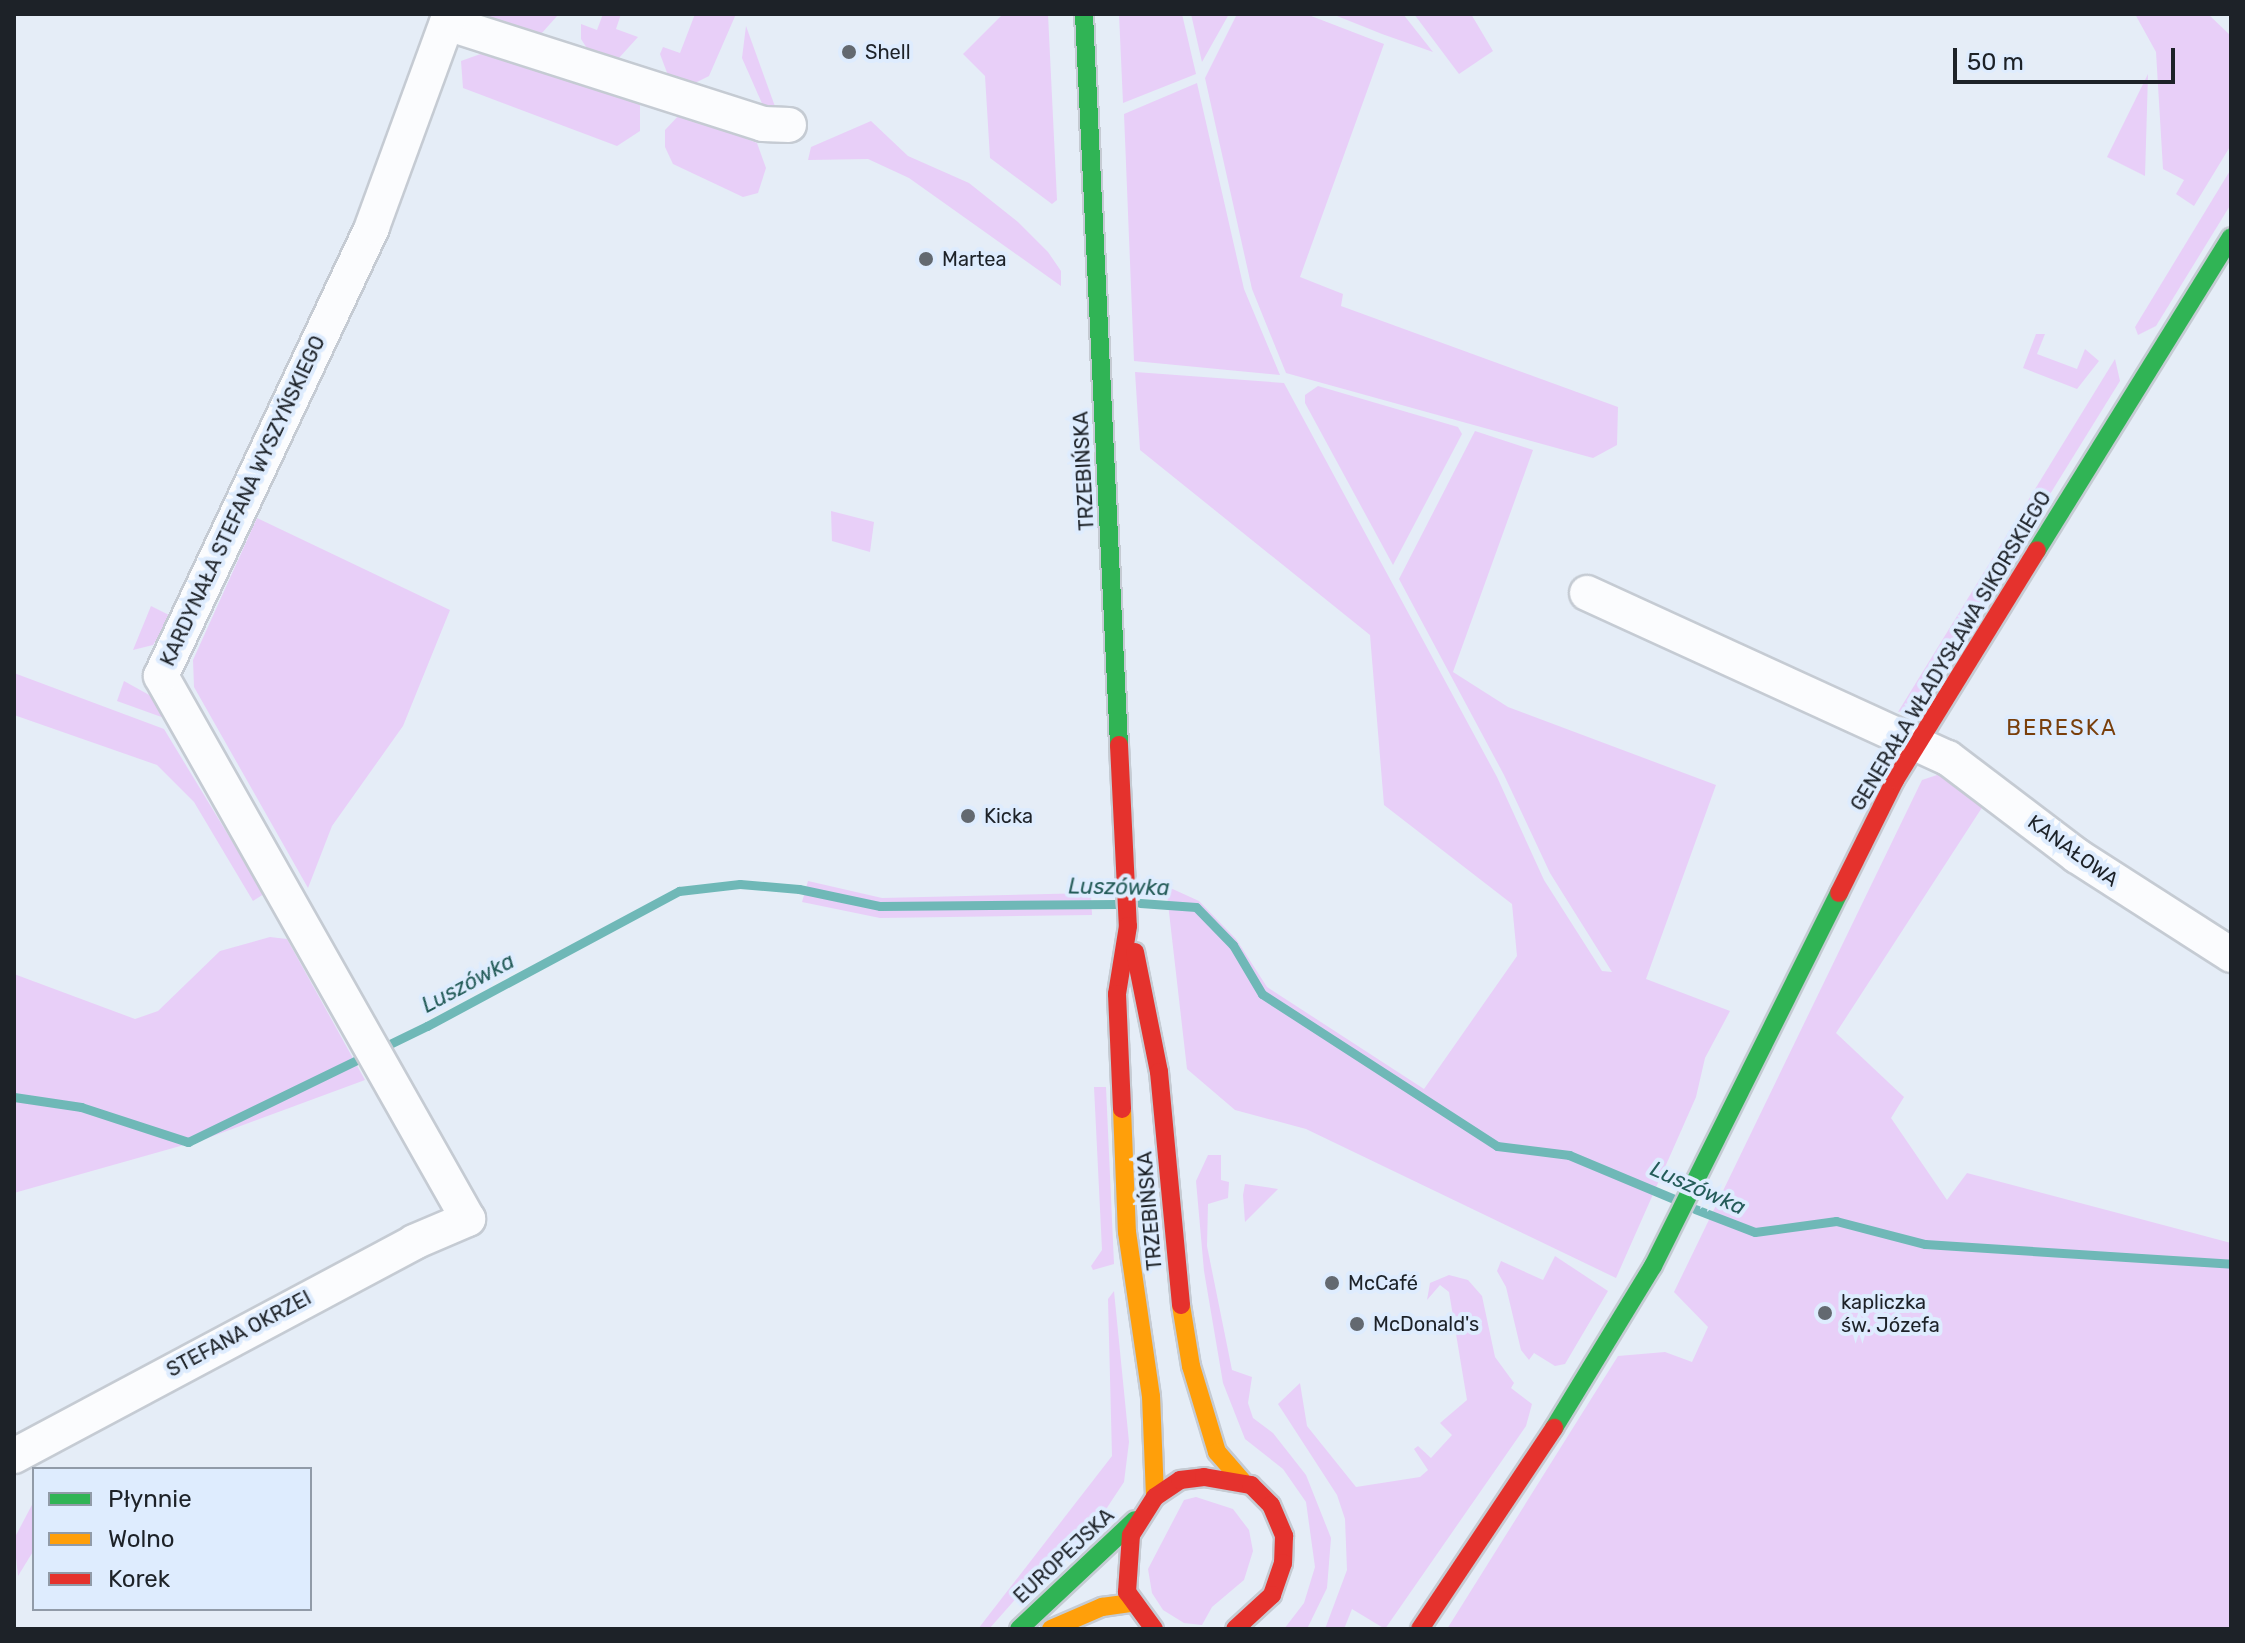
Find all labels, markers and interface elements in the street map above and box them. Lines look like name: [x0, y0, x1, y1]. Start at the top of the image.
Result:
scale bar: [1957, 32, 2179, 82]
place label: Shell: [865, 40, 911, 64]
marker: Shell: [840, 43, 858, 61]
text: 50 m: [1967, 48, 2024, 76]
place label: Martea: [942, 247, 1007, 271]
marker: Martea: [917, 250, 935, 268]
street label: KARDYNAŁA STEFANA WYSZYŃSKIEGO: [155, 331, 331, 671]
street label: TRZEBIŃSKA: [1069, 411, 1099, 531]
street label: GENERAŁA WŁADYSŁAWA SIKORSKIEGO: [1845, 486, 2057, 816]
district label: BERESKA: [2006, 715, 2118, 741]
place label: Kicka: [984, 804, 1033, 828]
marker: Kicka: [959, 807, 977, 825]
street label: KANAŁOWA: [2023, 810, 2123, 892]
water label: Luszówka: [1068, 873, 1170, 901]
water label: Luszówka: [417, 948, 519, 1018]
street label: TRZEBIŃSKA: [1133, 1150, 1167, 1272]
water label: Luszówka: [1646, 1155, 1750, 1221]
place label: McCafé: [1348, 1271, 1418, 1295]
marker: McCafé: [1323, 1274, 1341, 1292]
street label: STEFANA OKRZEI: [162, 1286, 316, 1382]
place label: kapliczka św. Józefa: [1841, 1290, 1940, 1337]
marker: kapliczka św. Józefa: [1816, 1304, 1834, 1322]
place label: McDonald's: [1373, 1312, 1479, 1336]
marker: McDonald's: [1348, 1315, 1366, 1333]
legend: [32, 1467, 312, 1611]
text: Płynnie: [108, 1485, 192, 1513]
street label: EUROPEJSKA: [1009, 1503, 1119, 1609]
text: Wolno: [108, 1525, 175, 1553]
text: Korek: [108, 1565, 170, 1593]

